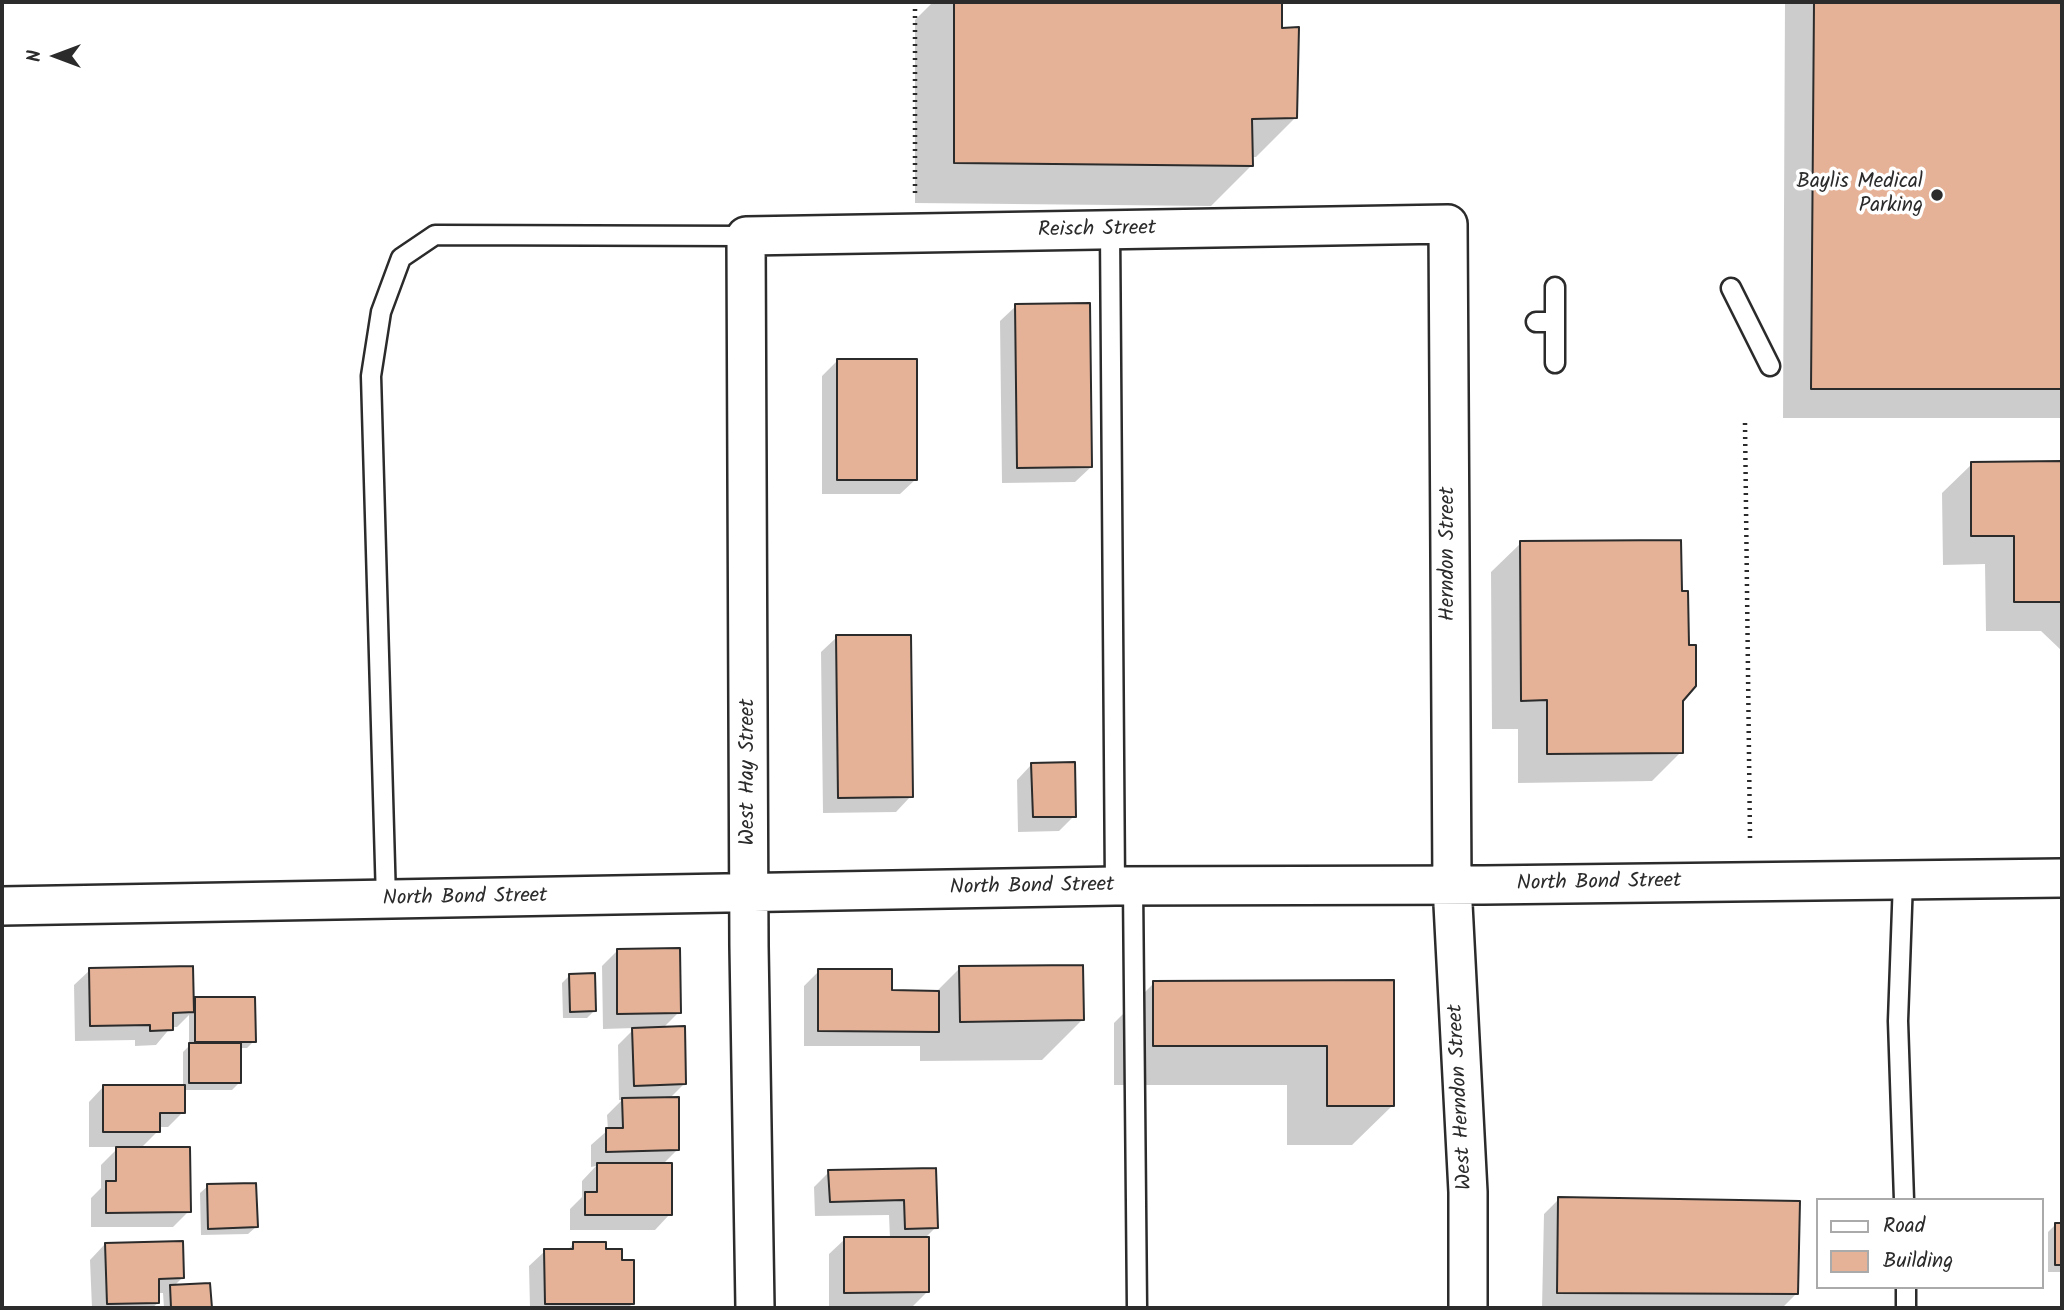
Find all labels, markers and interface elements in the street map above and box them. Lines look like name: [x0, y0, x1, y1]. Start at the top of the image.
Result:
north arrow: [21, 21, 91, 91]
text: N: [20, 50, 50, 62]
place label: Baylis Medical Parking: [1797, 170, 1923, 220]
marker: Baylis Medical Parking: [1929, 187, 1945, 203]
street label: Reisch Street: [1038, 217, 1156, 245]
street label: Herndon Street: [1436, 487, 1462, 621]
street label: West Hay Street: [736, 699, 762, 845]
street label: North Bond Street: [1516, 870, 1682, 898]
street label: North Bond Street: [949, 874, 1115, 902]
street label: North Bond Street: [382, 885, 548, 913]
street label: West Herndon Street: [1445, 1004, 1479, 1190]
legend: [1815, 1198, 2043, 1289]
text: Road: [1883, 1210, 1925, 1243]
text: Building: [1883, 1245, 1953, 1278]

